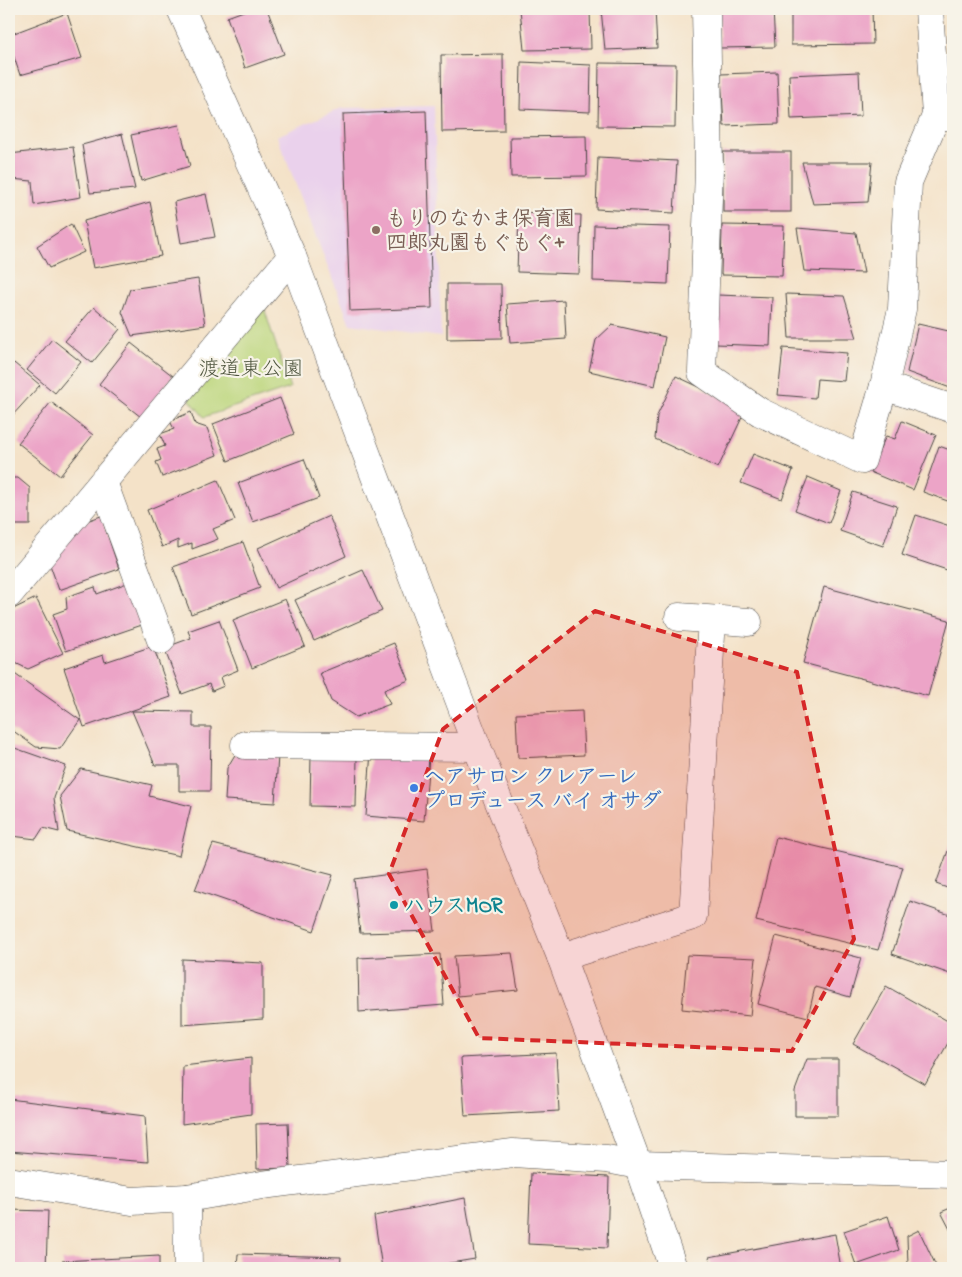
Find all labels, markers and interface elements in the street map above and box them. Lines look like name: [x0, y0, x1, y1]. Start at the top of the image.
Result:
place label: もりのなかま保育園 四郎丸園もぐもぐ+: [386, 205, 575, 259]
marker: もりのなかま保育園 四郎丸園もぐもぐ+: [370, 224, 382, 236]
park label: 渡道東公園: [199, 355, 304, 385]
place label: ヘアサロン クレアーレ プロデュース バイ オサダ: [424, 763, 662, 817]
marker: ヘアサロン クレアーレ プロデュース バイ オサダ: [408, 782, 420, 794]
place label: ハウスMOR: [404, 892, 503, 922]
marker: ハウスMOR: [388, 899, 400, 911]

